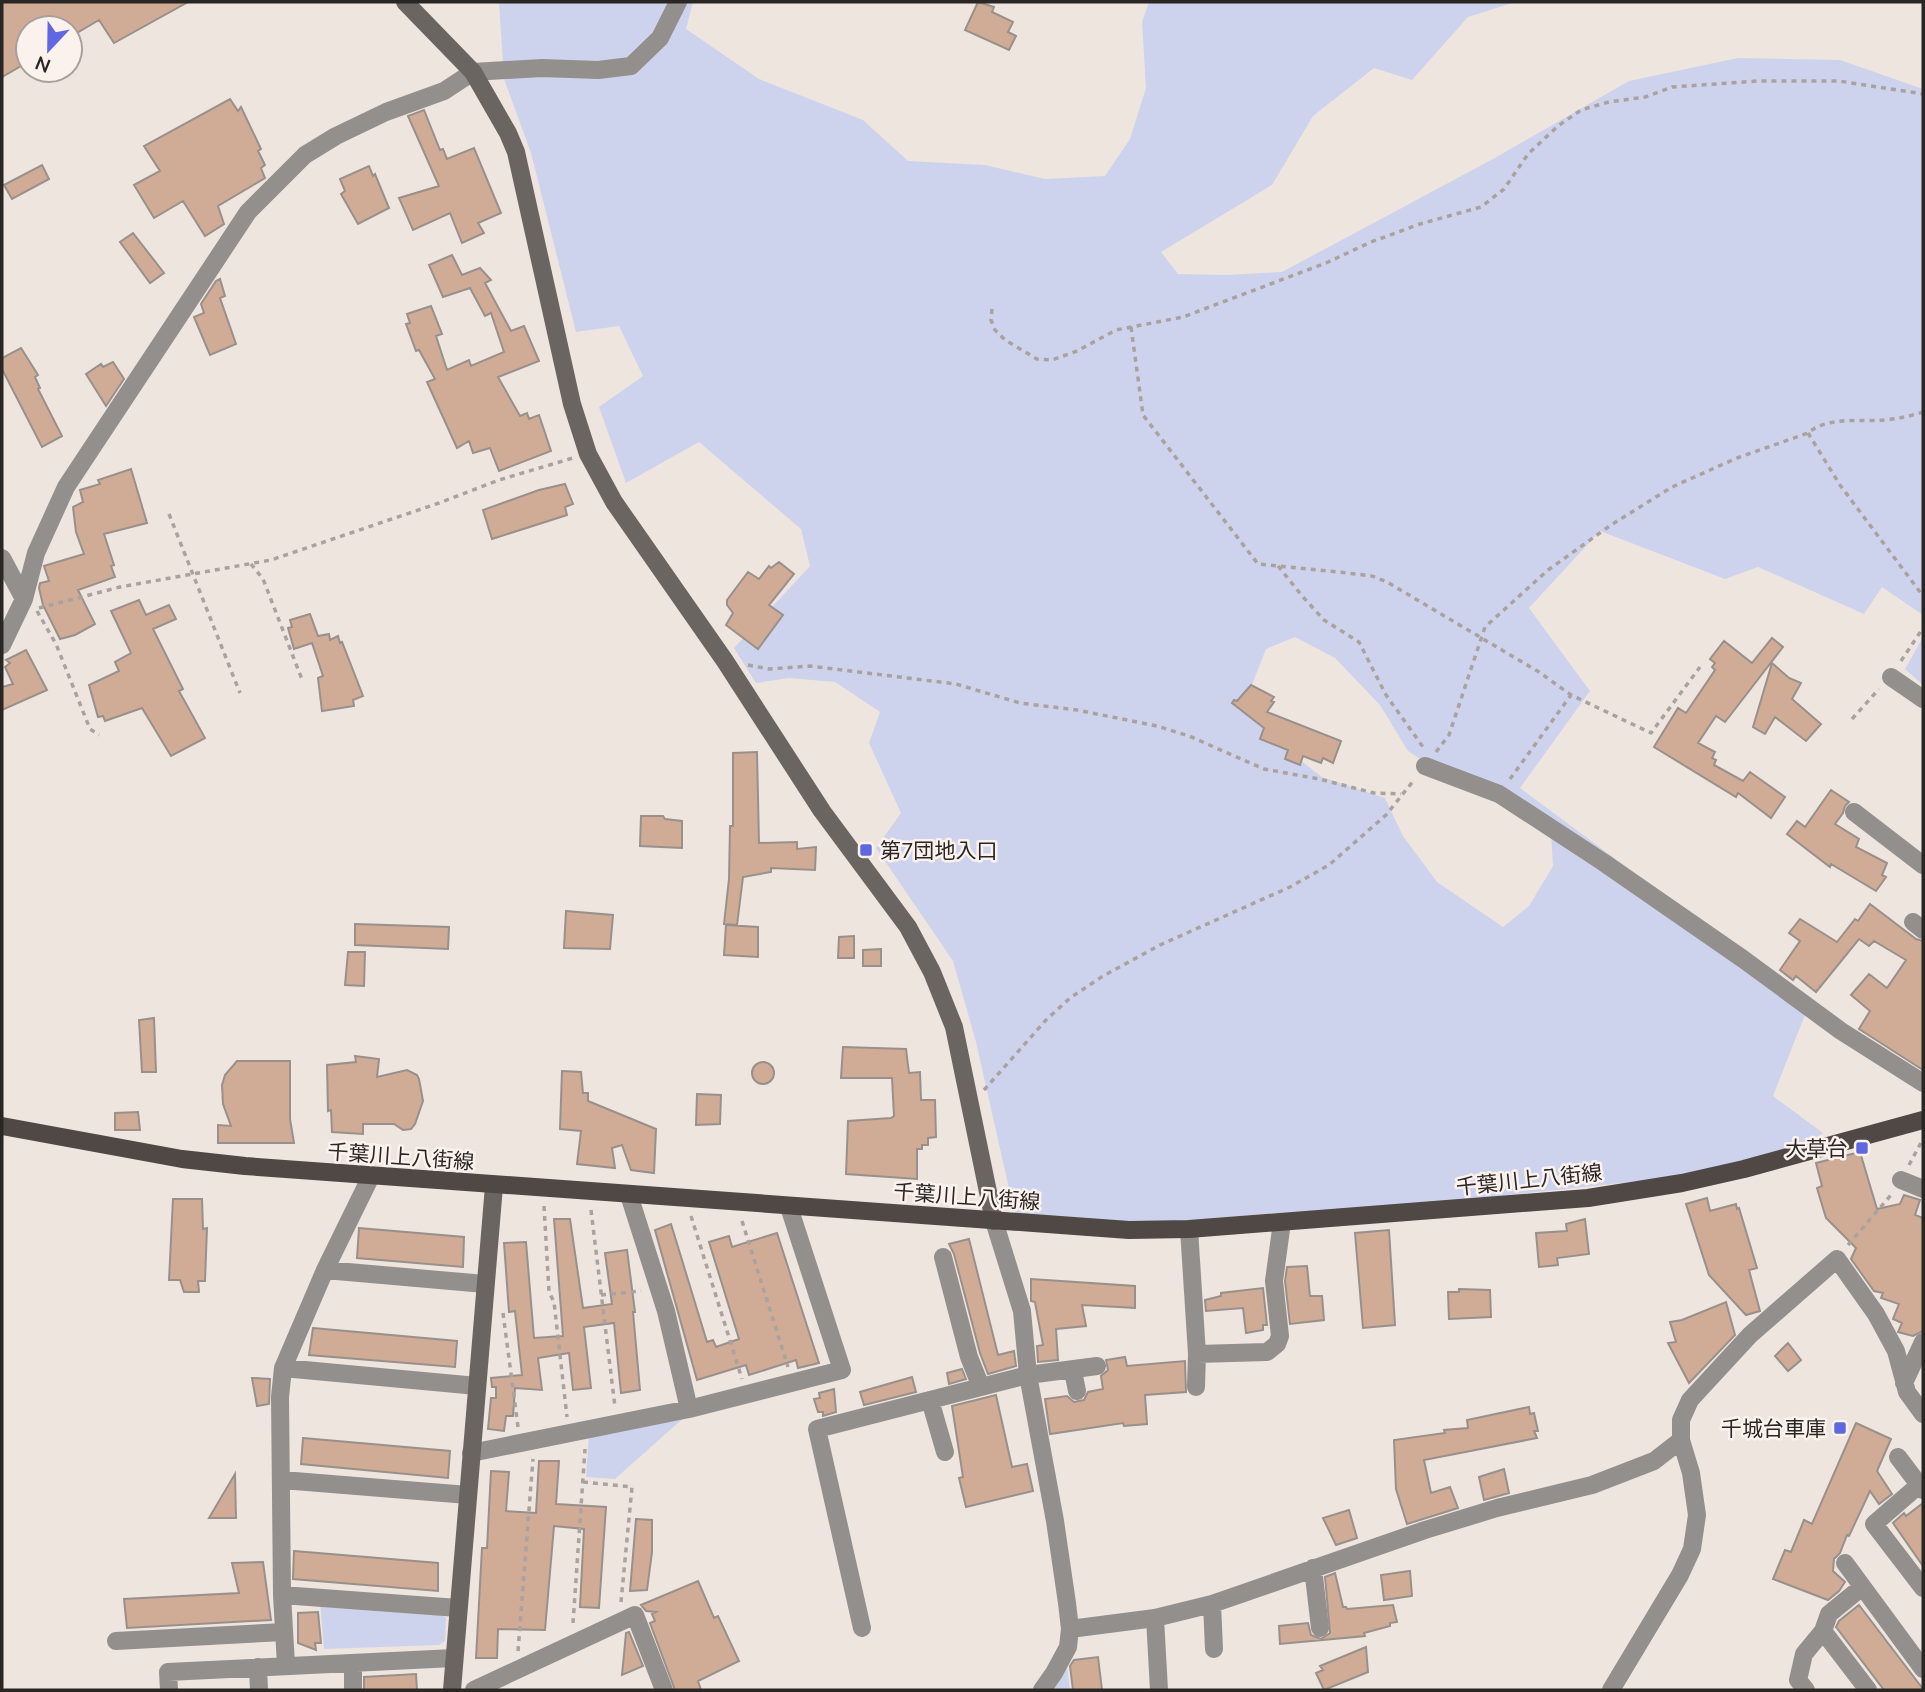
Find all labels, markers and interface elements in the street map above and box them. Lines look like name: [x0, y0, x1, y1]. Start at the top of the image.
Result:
north arrow: [14, 14, 84, 84]
text: N: [31, 51, 54, 79]
place label: 第7団地入口: [880, 837, 998, 863]
marker: 第7団地入口: [858, 842, 874, 858]
place label: 大草台: [1785, 1135, 1848, 1161]
street label: 千葉川上八街線: [327, 1138, 475, 1174]
marker: 大草台: [1854, 1140, 1870, 1156]
street label: 千葉川上八街線: [1455, 1158, 1603, 1200]
street label: 千葉川上八街線: [893, 1178, 1041, 1214]
place label: 千城台車庫: [1721, 1415, 1826, 1441]
marker: 千城台車庫: [1832, 1420, 1848, 1436]

